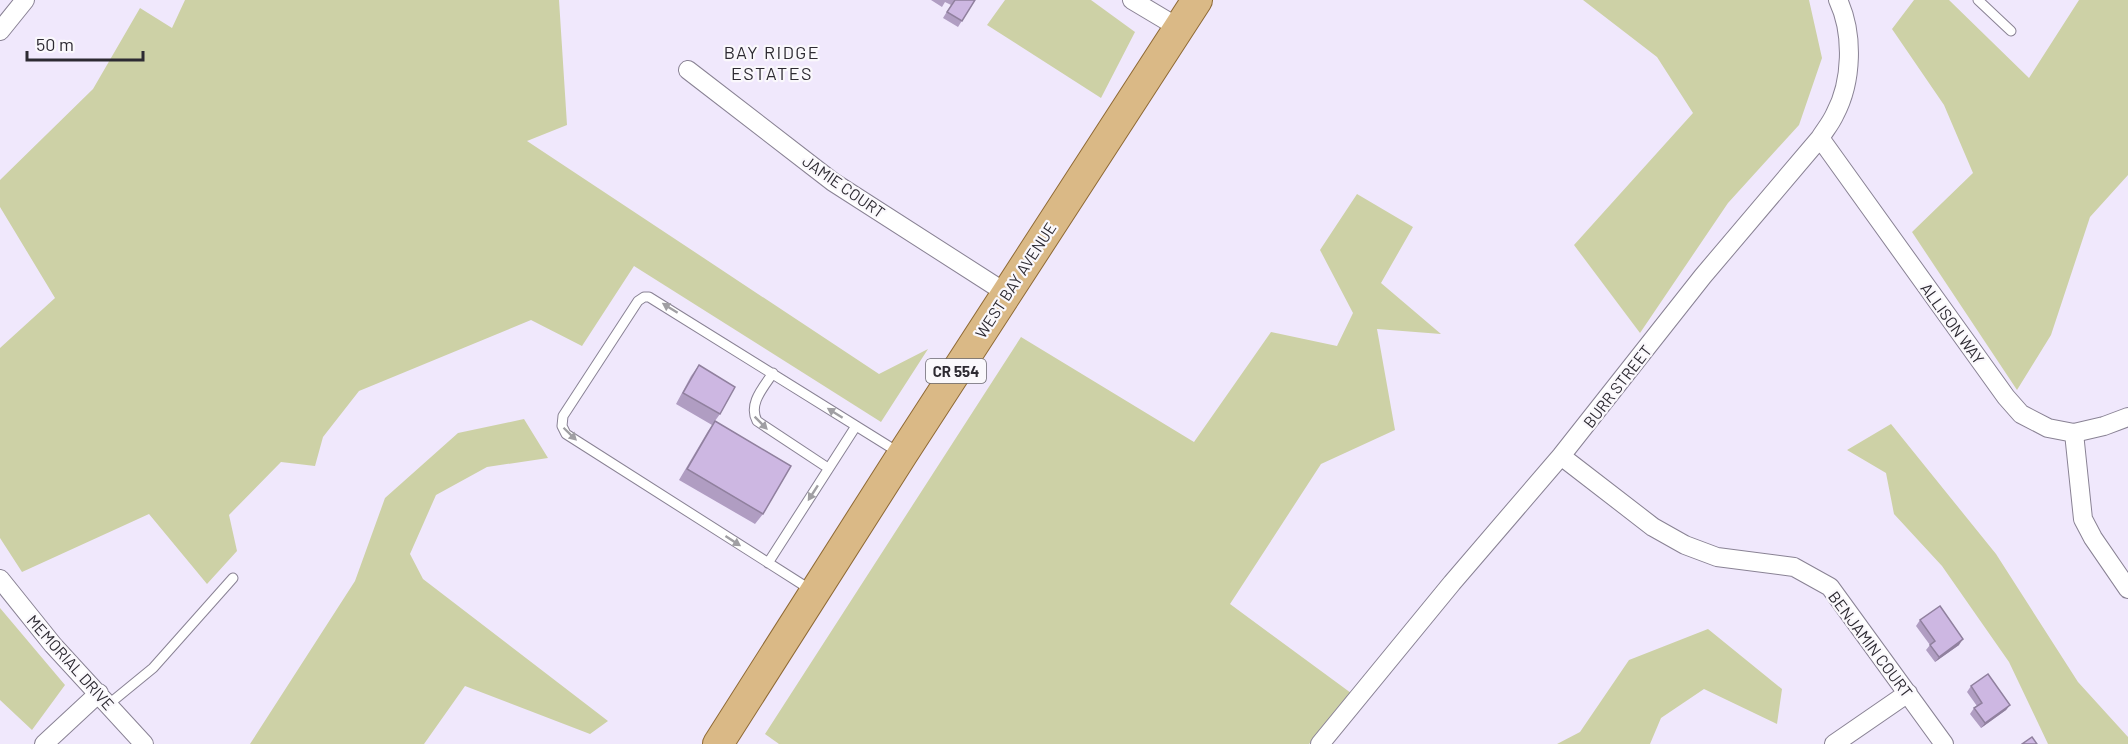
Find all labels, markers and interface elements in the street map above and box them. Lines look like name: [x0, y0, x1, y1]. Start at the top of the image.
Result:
scale bar: [27, 24, 142, 62]
text: 50 m: [36, 33, 74, 55]
district label: BAY RIDGE ESTATES: [724, 41, 820, 84]
street label: JAMIE COURT: [799, 151, 889, 221]
street label: WEST BAY AVENUE: [971, 219, 1059, 341]
street label: ALLISON WAY: [1917, 279, 1989, 367]
one-way arrow: [662, 303, 678, 314]
street label: BURR STREET: [1579, 341, 1655, 431]
road number: CR 554: [926, 359, 986, 383]
one-way arrow: [827, 407, 843, 418]
one-way arrow: [754, 416, 769, 430]
one-way arrow: [563, 427, 577, 441]
one-way arrow: [807, 484, 818, 501]
one-way arrow: [725, 535, 741, 546]
street label: BENJAMIN COURT: [1825, 587, 1917, 701]
street label: MEMORIAL DRIVE: [23, 611, 119, 713]

